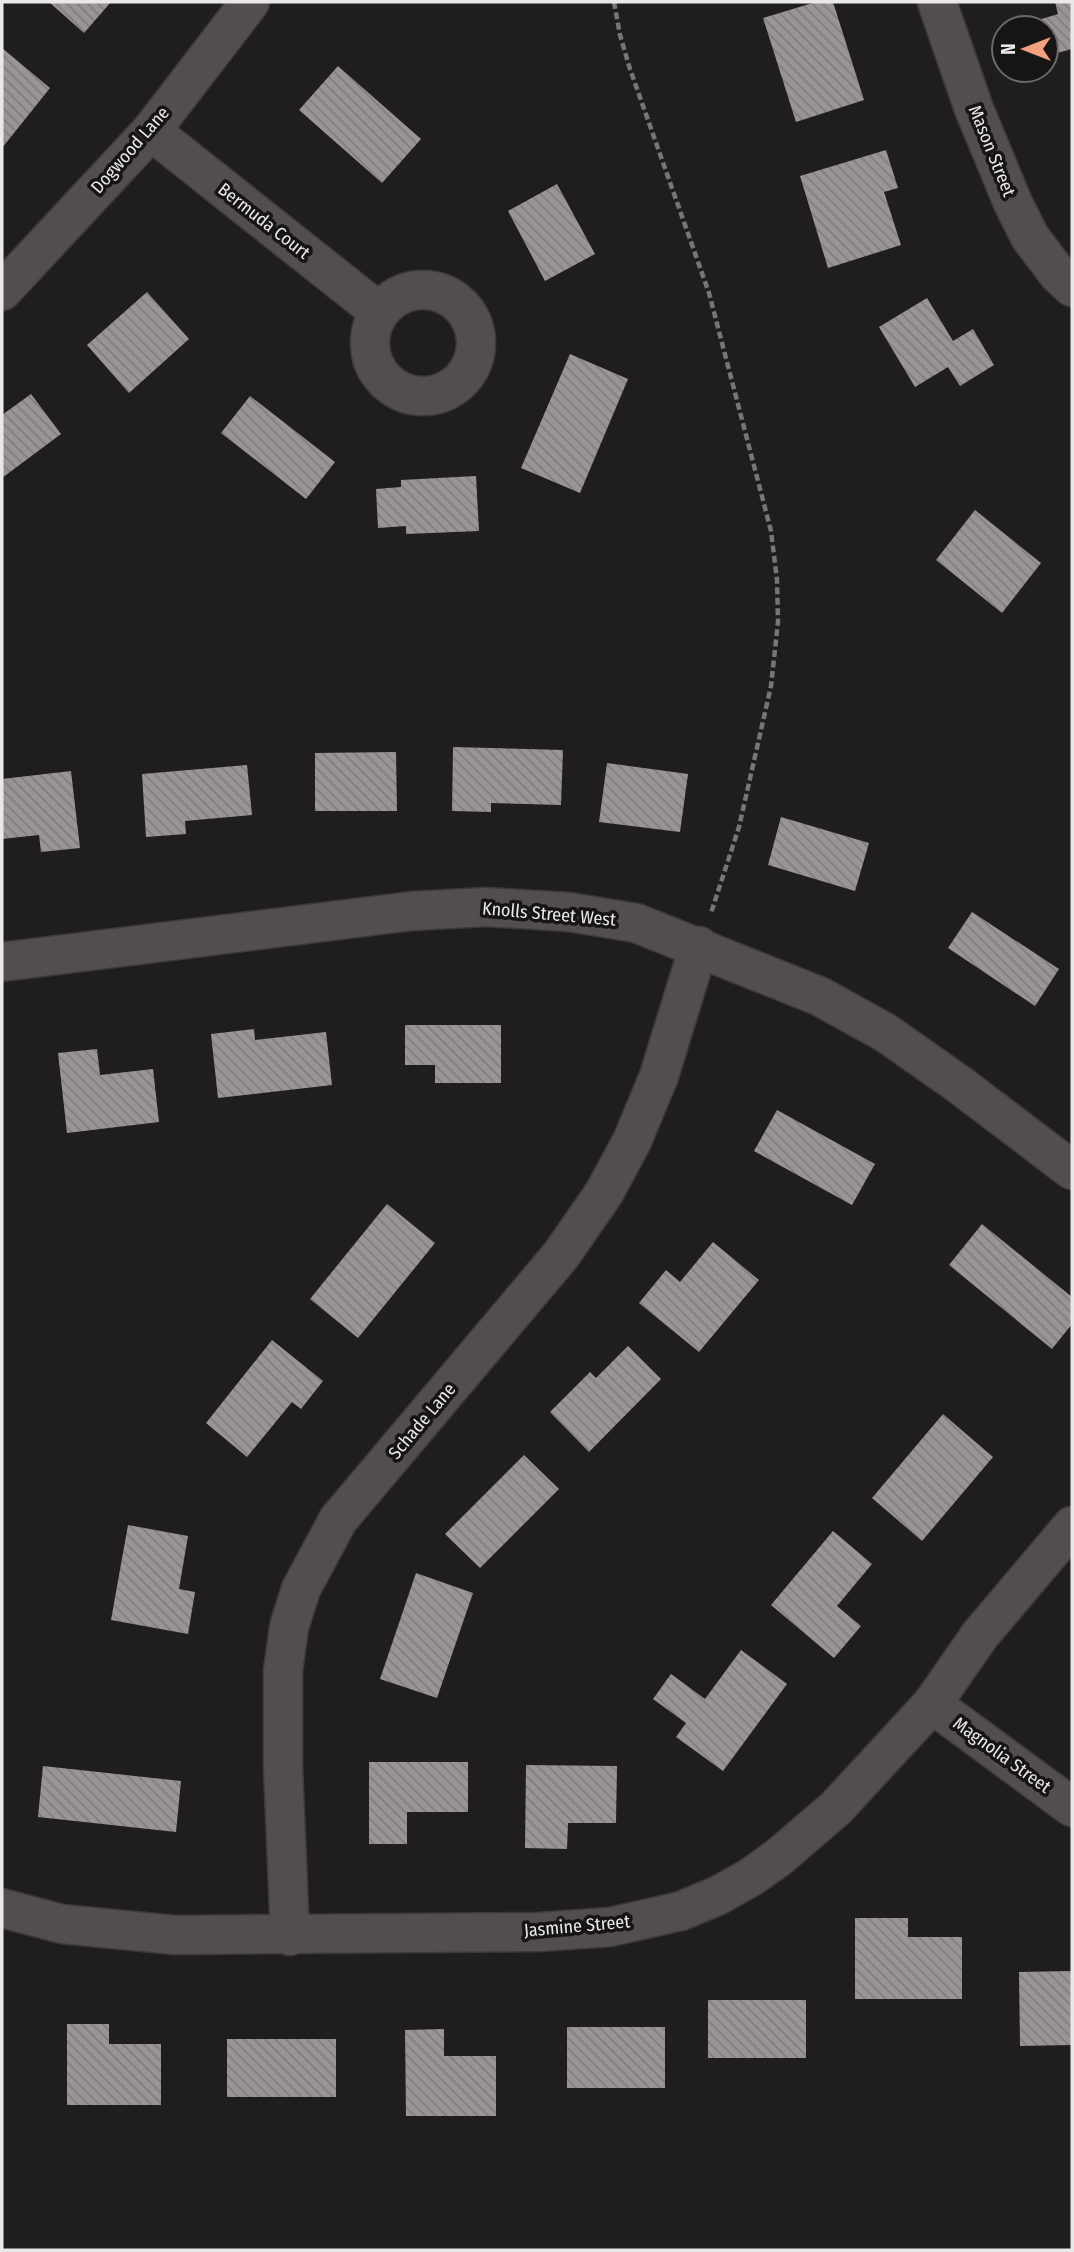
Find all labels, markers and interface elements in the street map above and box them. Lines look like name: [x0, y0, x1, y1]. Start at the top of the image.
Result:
north arrow: [990, 14, 1060, 84]
text: N: [997, 43, 1020, 55]
street label: Dogwood Lane: [86, 102, 174, 198]
street label: Mason Street: [964, 102, 1020, 200]
street label: Bermuda Court: [214, 178, 315, 264]
street label: Knolls Street West: [481, 897, 617, 931]
street label: Schade Lane: [384, 1378, 460, 1464]
street label: Magnolia Street: [949, 1712, 1055, 1798]
street label: Jasmine Street: [523, 1910, 631, 1942]

